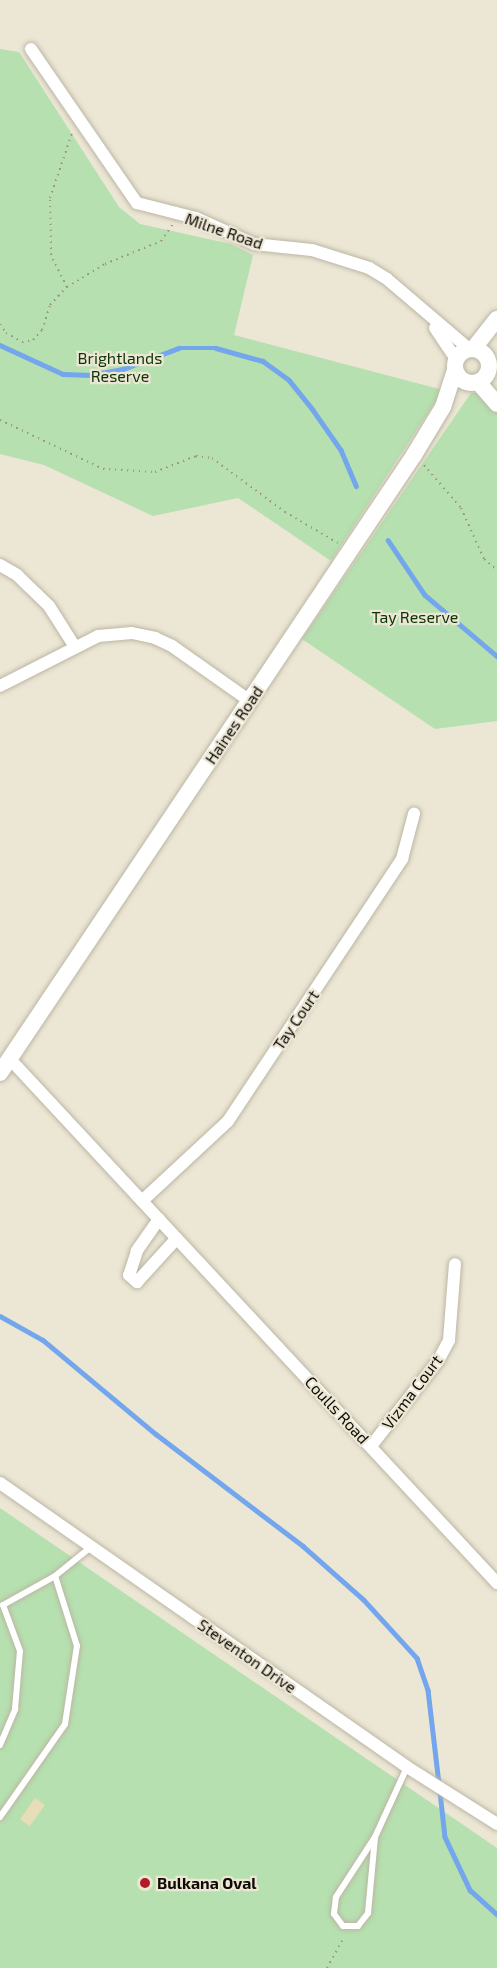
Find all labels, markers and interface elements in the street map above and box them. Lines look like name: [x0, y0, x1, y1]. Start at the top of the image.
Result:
street label: Milne Road: [183, 209, 265, 253]
park label: Brightlands Reserve: [78, 348, 162, 386]
park label: Tay Reserve: [371, 607, 459, 627]
street label: Haines Road: [201, 682, 267, 768]
street label: Tay Court: [269, 986, 323, 1054]
street label: Vizma Court: [378, 1351, 446, 1433]
street label: Coulls Road: [301, 1372, 373, 1448]
street label: Steventon Drive: [194, 1615, 300, 1697]
place label: Bulkana Oval: [157, 1873, 257, 1893]
marker: Bulkana Oval: [138, 1876, 152, 1890]

